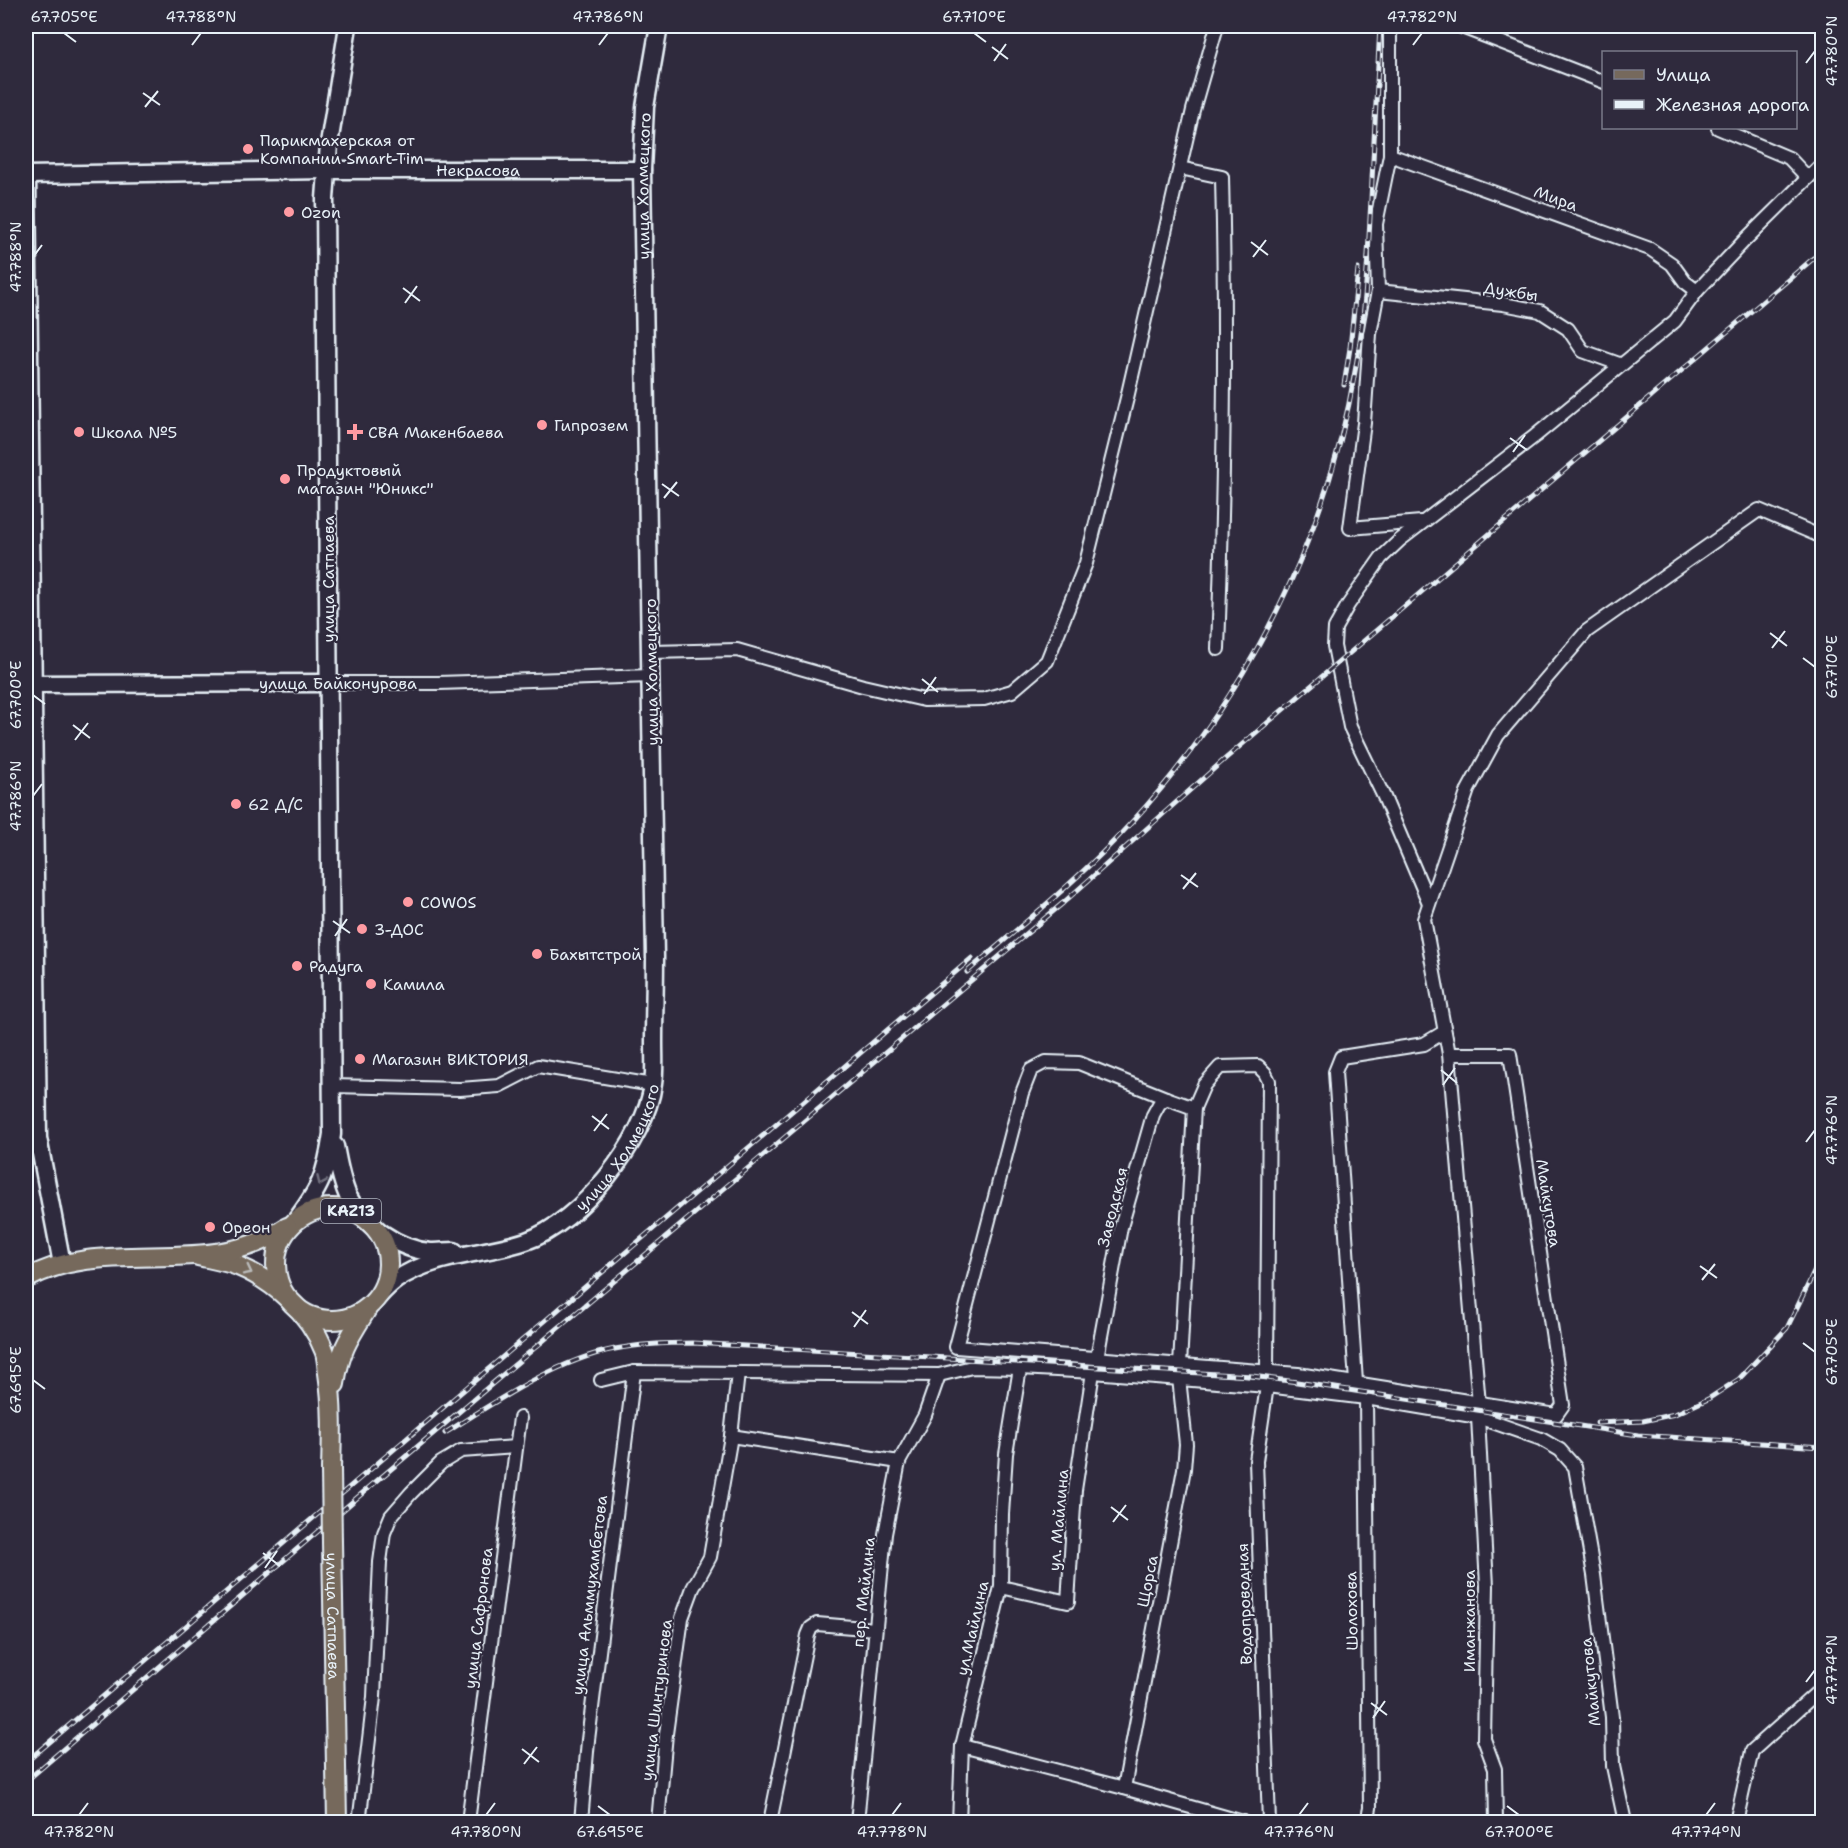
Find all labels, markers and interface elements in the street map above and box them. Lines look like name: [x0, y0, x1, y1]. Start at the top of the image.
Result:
text: 67.705°E: [30, 7, 98, 27]
text: 47.788°N: [166, 7, 236, 27]
text: 47.786°N: [573, 7, 643, 27]
text: 67.710°E: [942, 7, 1006, 27]
text: 47.782°N: [1387, 7, 1457, 27]
text: 47.780°N: [1822, 16, 1842, 86]
legend: [1602, 51, 1797, 129]
text: Улица: [1656, 63, 1710, 87]
text: Железная дорога: [1656, 93, 1809, 117]
street label: улица Холмецкого: [632, 112, 656, 260]
place label: Парикмахерская от Компании Smart-Tim: [260, 130, 424, 169]
marker: Парикмахерская от Компании Smart-Tim: [241, 142, 255, 156]
street label: Некрасова: [436, 160, 520, 181]
street label: Мира: [1531, 181, 1581, 216]
place label: Ozon: [301, 202, 341, 223]
marker: Ozon: [282, 205, 296, 219]
text: 47.788°N: [6, 222, 26, 292]
street label: Дужбы: [1482, 277, 1540, 306]
place label: Гипрозем: [554, 415, 628, 436]
marker: Гипрозем: [535, 418, 549, 432]
place label: Школа №5: [91, 422, 177, 443]
place label: СВА Макенбаева: [368, 422, 504, 443]
marker: СВА Макенбаева: [346, 423, 364, 441]
marker: Школа №5: [72, 425, 86, 439]
place label: Продуктовый магазин "Юникс": [297, 460, 434, 499]
marker: Продуктовый магазин "Юникс": [278, 472, 292, 486]
street label: улица Сатпаева: [318, 515, 339, 643]
street label: улица Холмецкого: [640, 598, 663, 746]
text: 67.710°E: [1822, 635, 1842, 699]
text: 67.700°E: [6, 661, 26, 729]
street label: улица Байконурова: [259, 673, 417, 694]
text: 47.786°N: [6, 761, 26, 831]
place label: 62 Д/С: [248, 794, 303, 815]
marker: 62 Д/С: [229, 797, 243, 811]
place label: COWOS: [420, 892, 476, 913]
marker: COWOS: [401, 895, 415, 909]
place label: 3-ДОС: [374, 919, 424, 940]
marker: 3-ДОС: [355, 922, 369, 936]
place label: Бахытстрой: [549, 944, 642, 965]
marker: Бахытстрой: [530, 947, 544, 961]
place label: Радуга: [309, 956, 363, 977]
marker: Радуга: [290, 959, 304, 973]
place label: Камила: [383, 974, 445, 995]
marker: Камила: [364, 977, 378, 991]
place label: Магазин ВИКТОРИЯ: [372, 1049, 529, 1070]
marker: Магазин ВИКТОРИЯ: [353, 1052, 367, 1066]
street label: улица Холмецкого: [571, 1082, 664, 1216]
text: 47.776°N: [1822, 1095, 1842, 1165]
street label: Майкутова: [1531, 1157, 1566, 1249]
street label: Заводская: [1092, 1165, 1133, 1249]
one-way arrow: [316, 1175, 328, 1186]
road number: KAZ13: [321, 1199, 381, 1223]
place label: Ореон: [222, 1217, 271, 1238]
marker: Ореон: [203, 1220, 217, 1234]
one-way arrow: [241, 1264, 252, 1275]
text: 67.705°E: [1822, 1318, 1842, 1386]
text: 67.695°E: [6, 1346, 26, 1414]
street label: ул. Майлина: [1044, 1468, 1073, 1572]
street label: улица Альммухамбетова: [567, 1494, 612, 1696]
street label: пер. Майлина: [847, 1536, 880, 1648]
street label: Водопроводная: [1232, 1543, 1257, 1665]
street label: улица Сафронова: [459, 1546, 498, 1690]
street label: улица Сатпаева: [321, 1552, 344, 1680]
street label: Щорса: [1132, 1553, 1163, 1609]
street label: Иманжанова: [1459, 1570, 1480, 1672]
street label: Шолохова: [1340, 1571, 1363, 1651]
street label: ул.Майлина: [951, 1579, 994, 1678]
street label: улица Шинтуринова: [636, 1618, 677, 1782]
text: 47.774°N: [1822, 1635, 1842, 1705]
street label: Майкутова: [1575, 1637, 1606, 1727]
text: 47.782°N: [44, 1822, 114, 1842]
text: 47.780°N: [451, 1822, 521, 1842]
text: 67.695°E: [576, 1822, 644, 1842]
text: 47.778°N: [857, 1822, 927, 1842]
text: 47.776°N: [1264, 1822, 1334, 1842]
text: 67.700°E: [1485, 1822, 1553, 1842]
text: 47.774°N: [1671, 1822, 1741, 1842]

